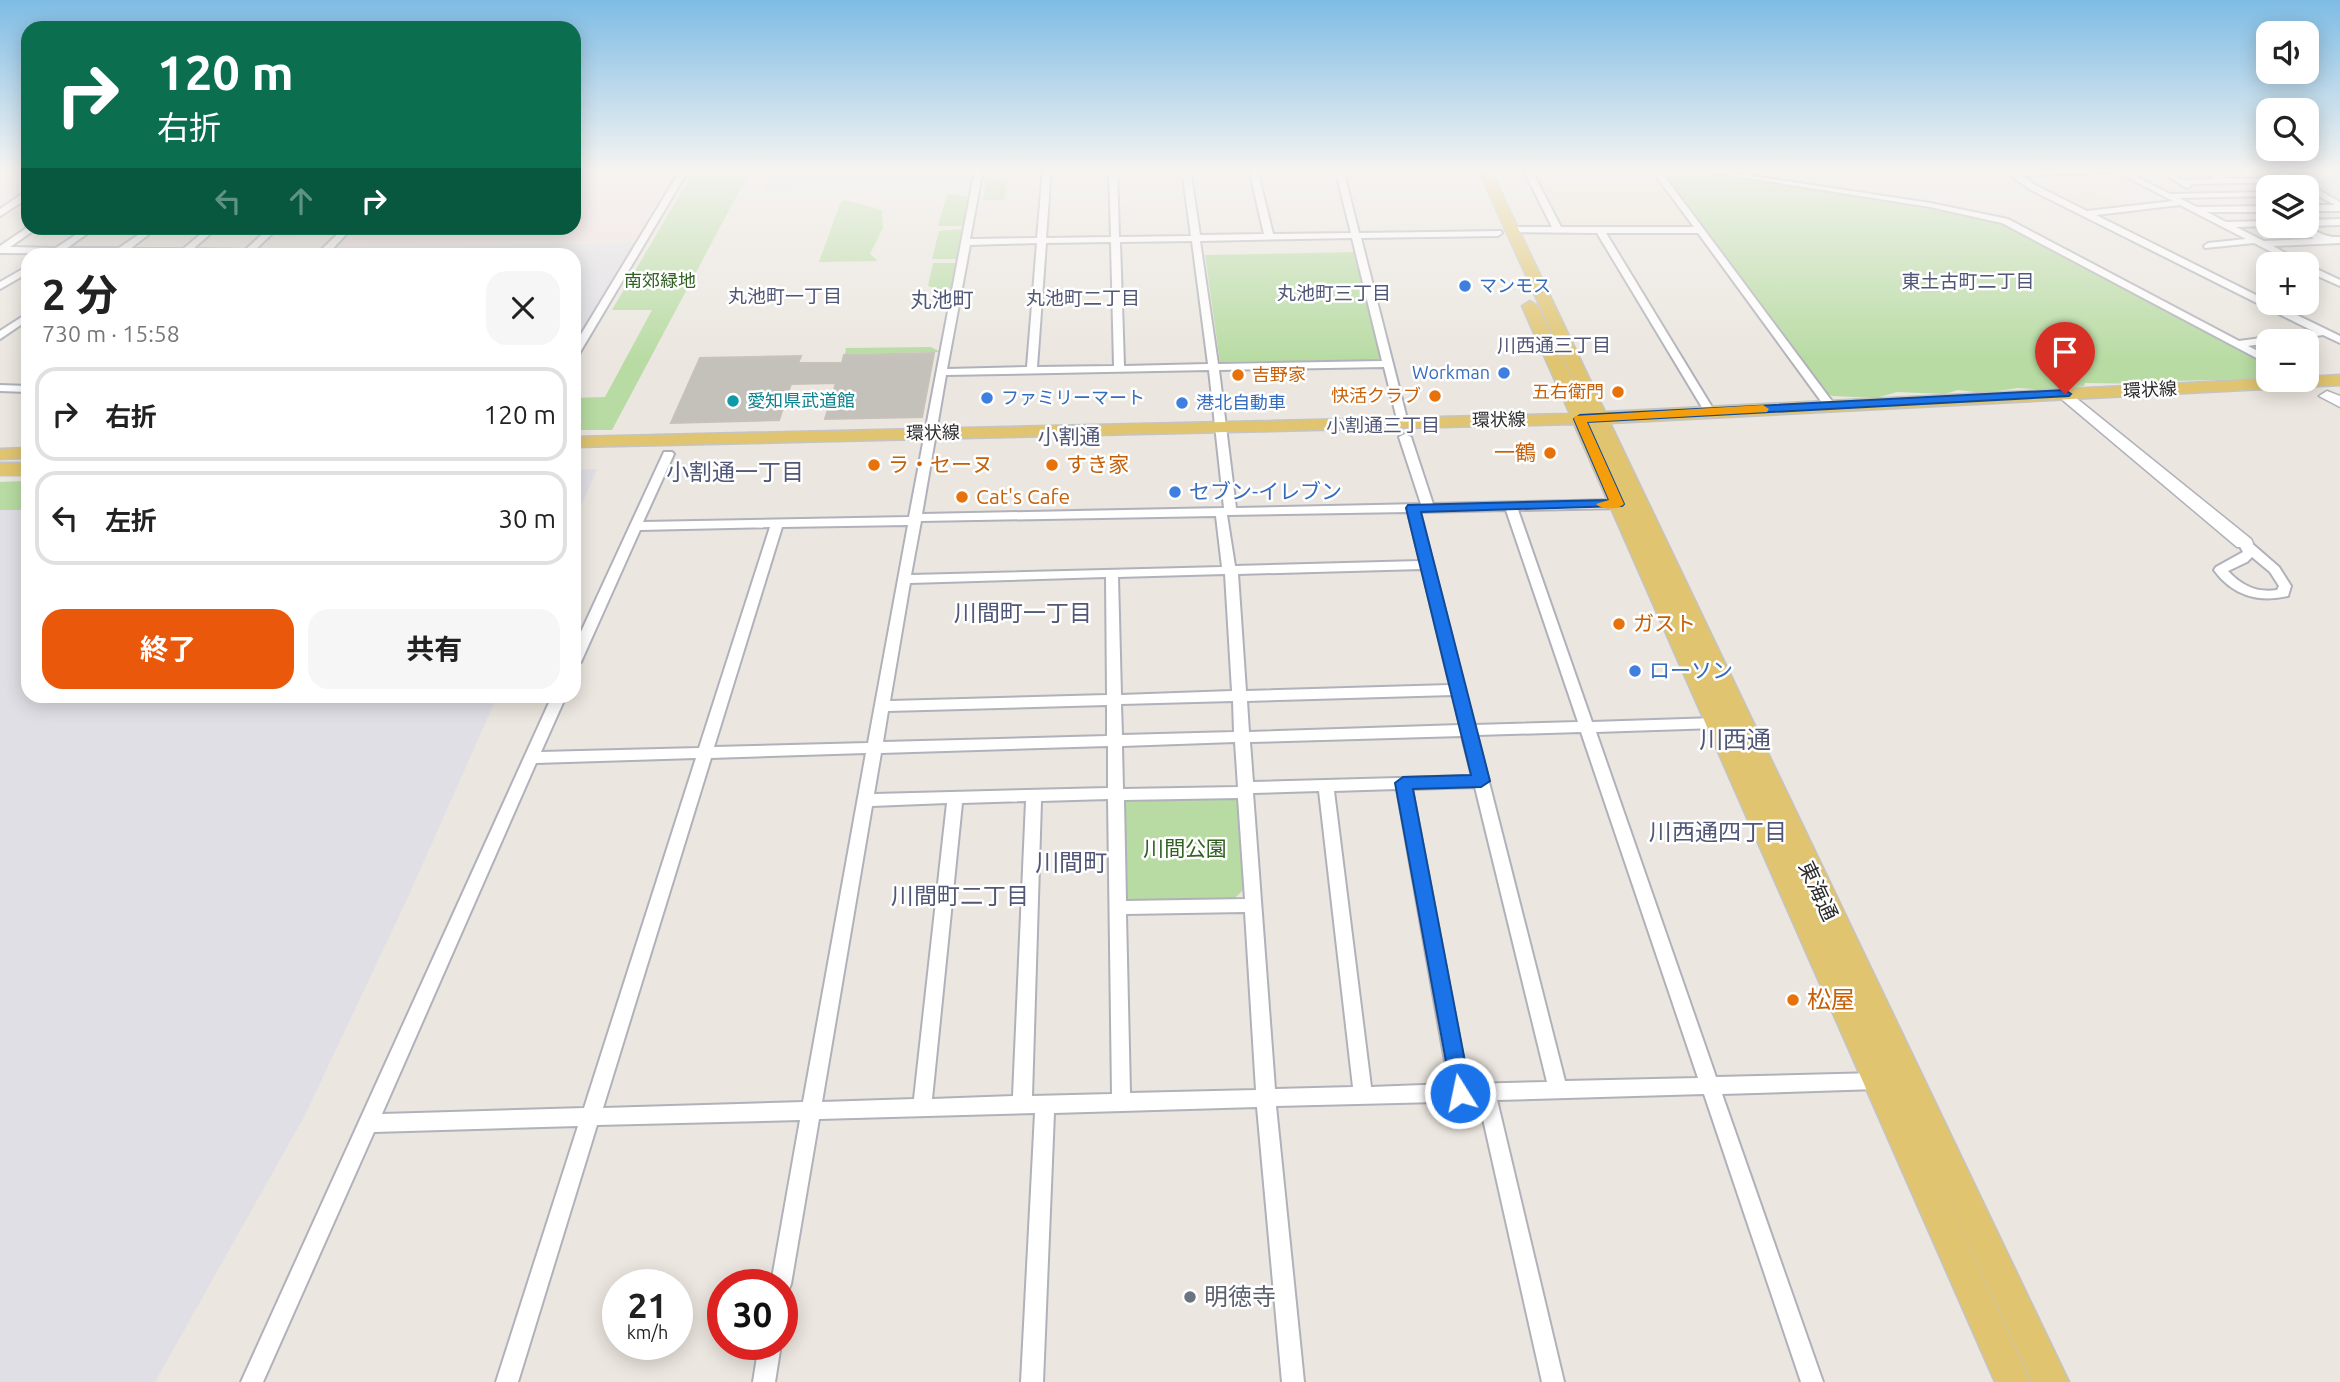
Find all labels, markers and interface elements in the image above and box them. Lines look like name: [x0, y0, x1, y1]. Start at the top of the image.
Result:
map controls: [2256, 21, 2319, 392]
button: sound: [2256, 21, 2319, 84]
text: 120 m: [157, 44, 294, 99]
icon: right: [42, 49, 133, 140]
button: search: [2256, 98, 2319, 161]
text: 右折: [157, 109, 221, 145]
button: layers: [2256, 175, 2319, 238]
icon: left: [209, 182, 247, 220]
icon: ahead: [282, 182, 320, 220]
icon: right: [355, 182, 393, 220]
button: +: [2256, 252, 2319, 315]
park label: 南郊緑地: [624, 270, 696, 290]
district label: 東土古町二丁目: [1901, 270, 2035, 292]
text: 2 分: [42, 271, 118, 318]
button: close: [486, 271, 560, 345]
place label: マンモス: [1479, 275, 1551, 295]
marker: マンモス: [1457, 278, 1473, 294]
district label: 丸池町三丁目: [1277, 282, 1391, 304]
district label: 丸池町一丁目: [728, 285, 842, 307]
district label: 丸池町: [911, 287, 974, 311]
district label: 丸池町二丁目: [1026, 287, 1140, 309]
text: 730 m · 15:58: [42, 321, 180, 346]
pin: [2035, 322, 2095, 394]
button: −: [2256, 329, 2319, 392]
icon: arrive: [2046, 333, 2084, 371]
district label: 川西通三丁目: [1497, 334, 1611, 356]
place label: Workman: [1412, 362, 1490, 382]
place label: 吉野家: [1252, 364, 1306, 384]
marker: Workman: [1496, 365, 1512, 381]
marker: 吉野家: [1230, 367, 1246, 383]
street label: 環状線: [2122, 378, 2177, 400]
place label: 五右衛門: [1532, 381, 1604, 401]
marker: 五右衛門: [1610, 384, 1626, 400]
place label: 快活クラブ: [1331, 385, 1421, 405]
place label: ファミリーマート: [1001, 387, 1145, 407]
marker: 快活クラブ: [1427, 388, 1443, 404]
place label: 愛知県武道館: [747, 390, 855, 410]
marker: ファミリーマート: [979, 390, 995, 406]
place label: 港北自動車: [1196, 392, 1286, 412]
marker: 愛知県武道館: [725, 393, 741, 409]
icon: right: [46, 395, 84, 433]
marker: 港北自動車: [1174, 395, 1190, 411]
text: 120 m: [484, 400, 556, 429]
text: 右折: [105, 402, 157, 431]
street label: 環状線: [1472, 409, 1526, 429]
district label: 小割通三丁目: [1326, 414, 1440, 436]
street label: 環状線: [906, 422, 960, 442]
district label: 小割通: [1038, 424, 1101, 448]
place label: 一鶴: [1494, 440, 1536, 464]
marker: 一鶴: [1542, 445, 1558, 461]
place label: ラ・セーヌ: [888, 452, 993, 476]
place label: すき家: [1066, 452, 1129, 476]
marker: ラ・セーヌ: [866, 457, 882, 473]
marker: すき家: [1044, 457, 1060, 473]
district label: 小割通一丁目: [666, 459, 804, 484]
place label: セブン-イレブン: [1189, 479, 1342, 503]
place label: Cat's Cafe: [976, 484, 1070, 508]
marker: セブン-イレブン: [1167, 484, 1183, 500]
marker: Cat's Cafe: [954, 489, 970, 505]
icon: left: [46, 499, 84, 537]
text: 30 m: [498, 504, 556, 533]
text: 左折: [105, 506, 157, 535]
district label: 川間町一丁目: [954, 600, 1092, 625]
button: 終了: [42, 609, 294, 689]
button: 共有: [308, 609, 560, 689]
place label: ガスト: [1633, 611, 1696, 635]
marker: ガスト: [1611, 616, 1627, 632]
place label: ローソン: [1649, 658, 1733, 682]
marker: ローソン: [1627, 663, 1643, 679]
district label: 川西通: [1699, 726, 1771, 753]
district label: 川西通四丁目: [1649, 819, 1787, 844]
park label: 川間公園: [1143, 836, 1227, 860]
district label: 川間町: [1035, 849, 1107, 876]
street label: 東海通: [1795, 857, 1843, 924]
district label: 川間町二丁目: [891, 883, 1029, 908]
place label: 松屋: [1807, 986, 1855, 1013]
marker: 松屋: [1785, 992, 1801, 1008]
position arrow: [1423, 1056, 1497, 1130]
speed limit sign: 30: [707, 1269, 798, 1360]
place label: 明徳寺: [1204, 1283, 1276, 1310]
text: 21: [628, 1285, 667, 1325]
marker: 明徳寺: [1182, 1289, 1198, 1305]
text: km/h: [627, 1322, 668, 1342]

